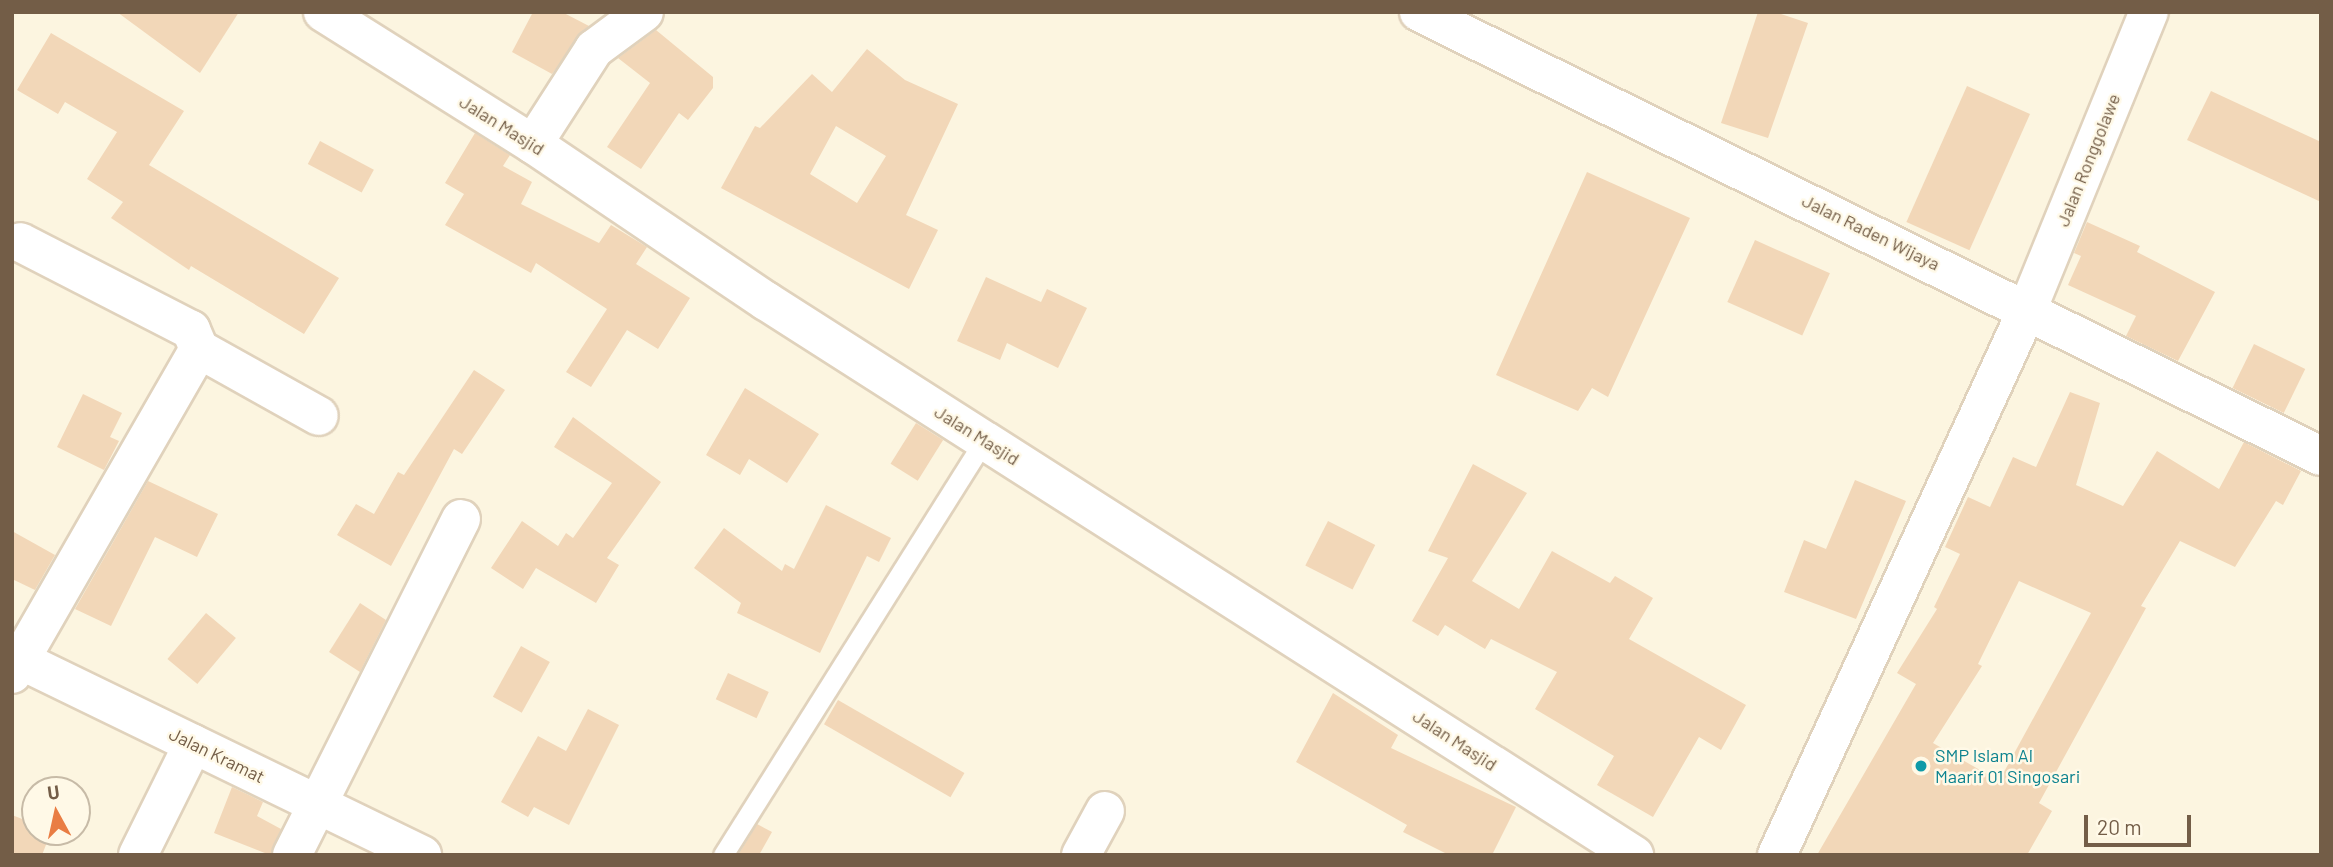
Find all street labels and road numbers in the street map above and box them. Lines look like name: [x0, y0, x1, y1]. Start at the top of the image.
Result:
street label: Jalan Masjid: [456, 90, 548, 160]
street label: Jalan Ronggolawe: [2052, 90, 2124, 230]
street label: Jalan Raden Wijaya: [1799, 189, 1943, 275]
street label: Jalan Masjid: [931, 400, 1023, 470]
street label: Jalan Masjid: [1409, 705, 1501, 775]
street label: Jalan Kramat: [166, 723, 268, 787]

